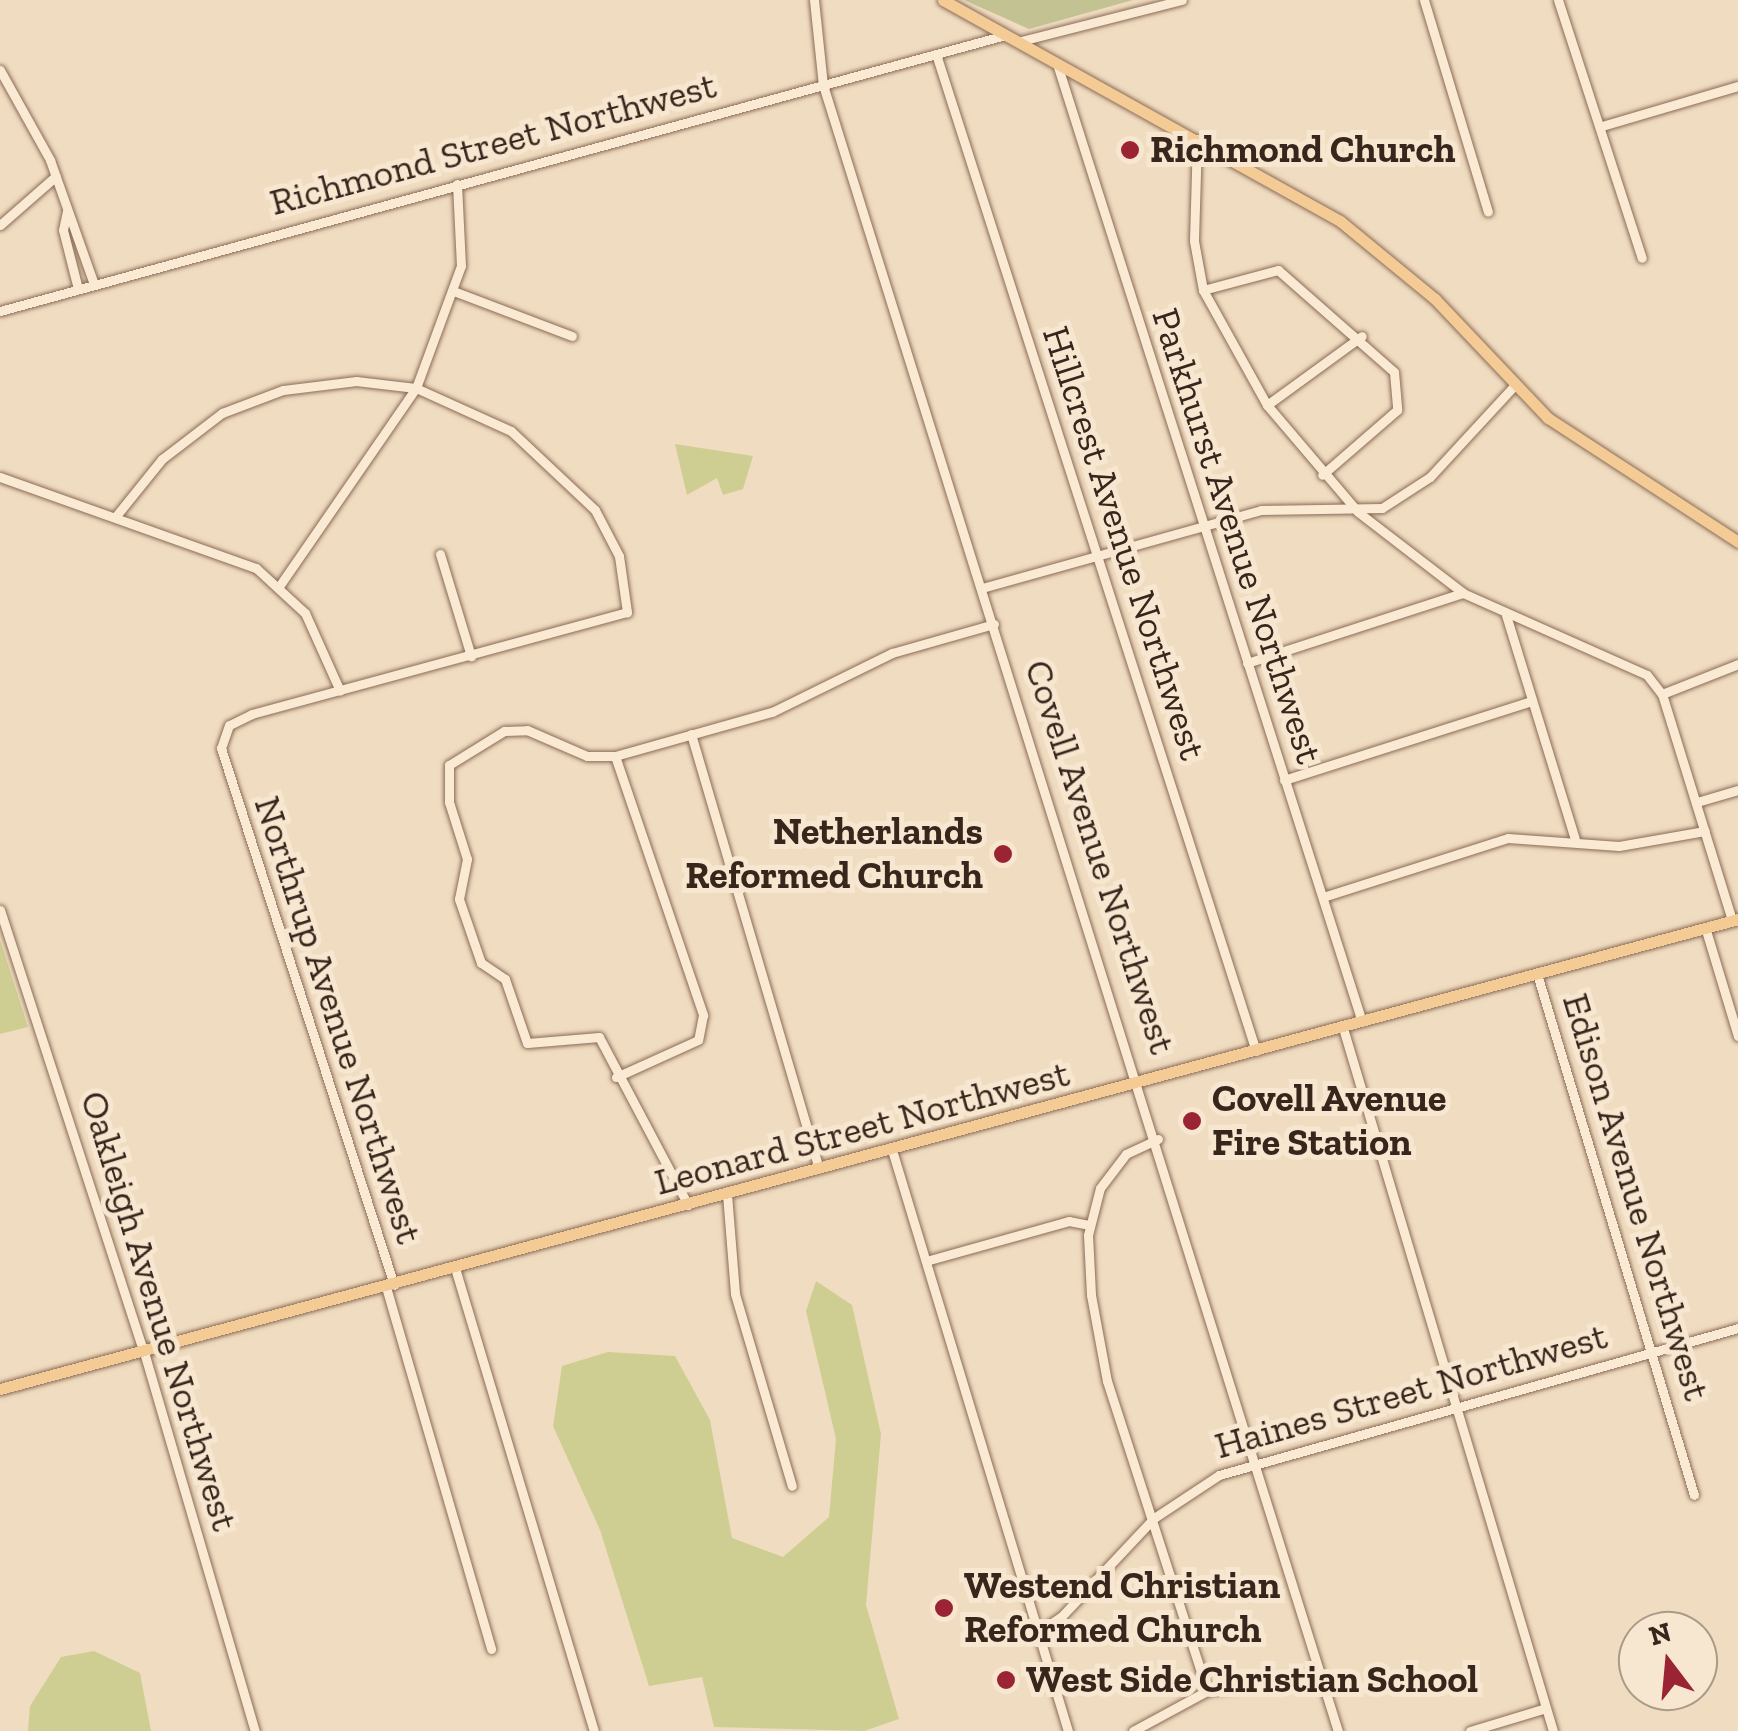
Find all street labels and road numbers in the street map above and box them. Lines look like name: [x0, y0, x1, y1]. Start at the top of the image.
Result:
street label: Richmond Street Northwest: [265, 62, 721, 226]
street label: Parkhurst Avenue Northwest: [1142, 302, 1332, 770]
street label: Hillcrest Avenue Northwest: [1032, 320, 1216, 766]
street label: Covell Avenue Northwest: [1015, 654, 1185, 1060]
street label: Northrup Avenue Northwest: [244, 790, 432, 1250]
street label: Edison Avenue Northwest: [1552, 988, 1720, 1406]
street label: Leonard Street Northwest: [650, 1051, 1074, 1205]
street label: Oakleigh Avenue Northwest: [70, 1085, 248, 1537]
street label: Haines Street Northwest: [1210, 1313, 1612, 1469]

